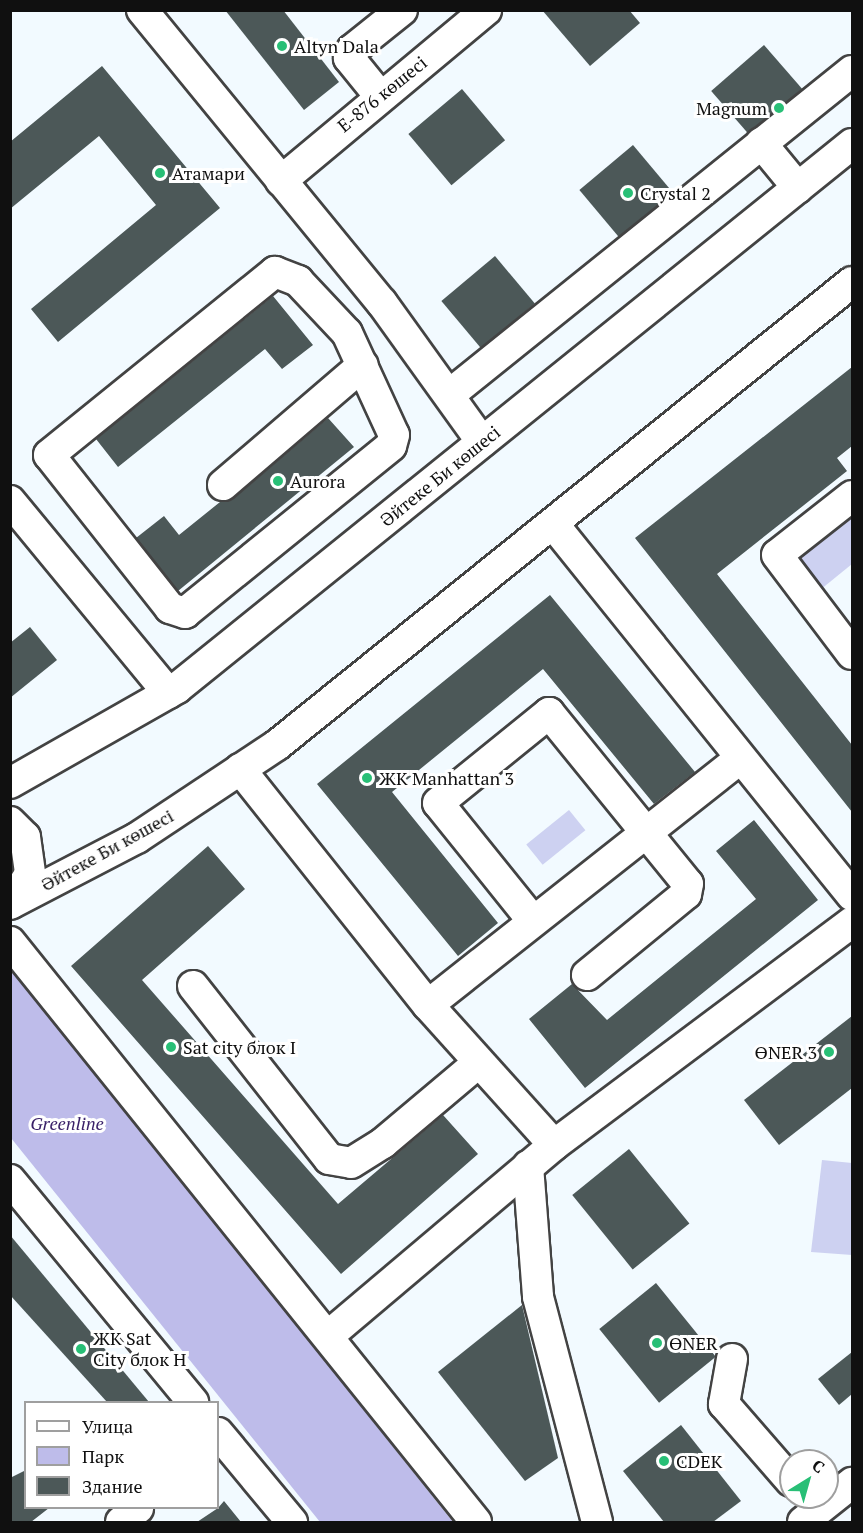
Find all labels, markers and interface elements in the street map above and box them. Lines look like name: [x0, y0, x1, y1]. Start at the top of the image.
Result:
place label: Altyn Dala: [294, 35, 379, 57]
marker: Altyn Dala: [275, 39, 289, 53]
street label: Е-876 көшесі: [333, 51, 431, 137]
place label: Magnum: [696, 97, 767, 119]
marker: Magnum: [772, 101, 786, 115]
place label: Атамари: [172, 162, 245, 184]
marker: Атамари: [153, 166, 167, 180]
place label: Crystal 2: [640, 182, 711, 204]
marker: Crystal 2: [621, 186, 635, 200]
street label: Әйтеке Би көшесі: [376, 421, 504, 531]
place label: Aurora: [290, 470, 345, 492]
marker: Aurora: [271, 474, 285, 488]
place label: ЖК Manhattan 3: [379, 767, 514, 789]
marker: ЖК Manhattan 3: [360, 771, 374, 785]
street label: Әйтеке Би көшесі: [37, 805, 177, 895]
place label: Sat city блок I: [183, 1036, 296, 1058]
marker: Sat city блок I: [164, 1040, 178, 1054]
place label: ӨNER 3: [755, 1041, 817, 1063]
marker: ӨNER 3: [822, 1045, 836, 1059]
park label: Greenline: [30, 1112, 104, 1134]
place label: ЖК Sat City блок H: [93, 1328, 186, 1370]
place label: ӨNER: [669, 1332, 717, 1354]
marker: ӨNER: [650, 1336, 664, 1350]
marker: ЖК Sat City блок H: [74, 1342, 88, 1356]
legend: [24, 1401, 219, 1509]
text: Улица: [82, 1414, 133, 1438]
text: Парк: [82, 1444, 124, 1468]
north arrow: [779, 1449, 839, 1509]
place label: CDEK: [676, 1450, 722, 1472]
marker: CDEK: [657, 1454, 671, 1468]
text: С: [808, 1454, 829, 1478]
text: Здание: [82, 1474, 142, 1498]

